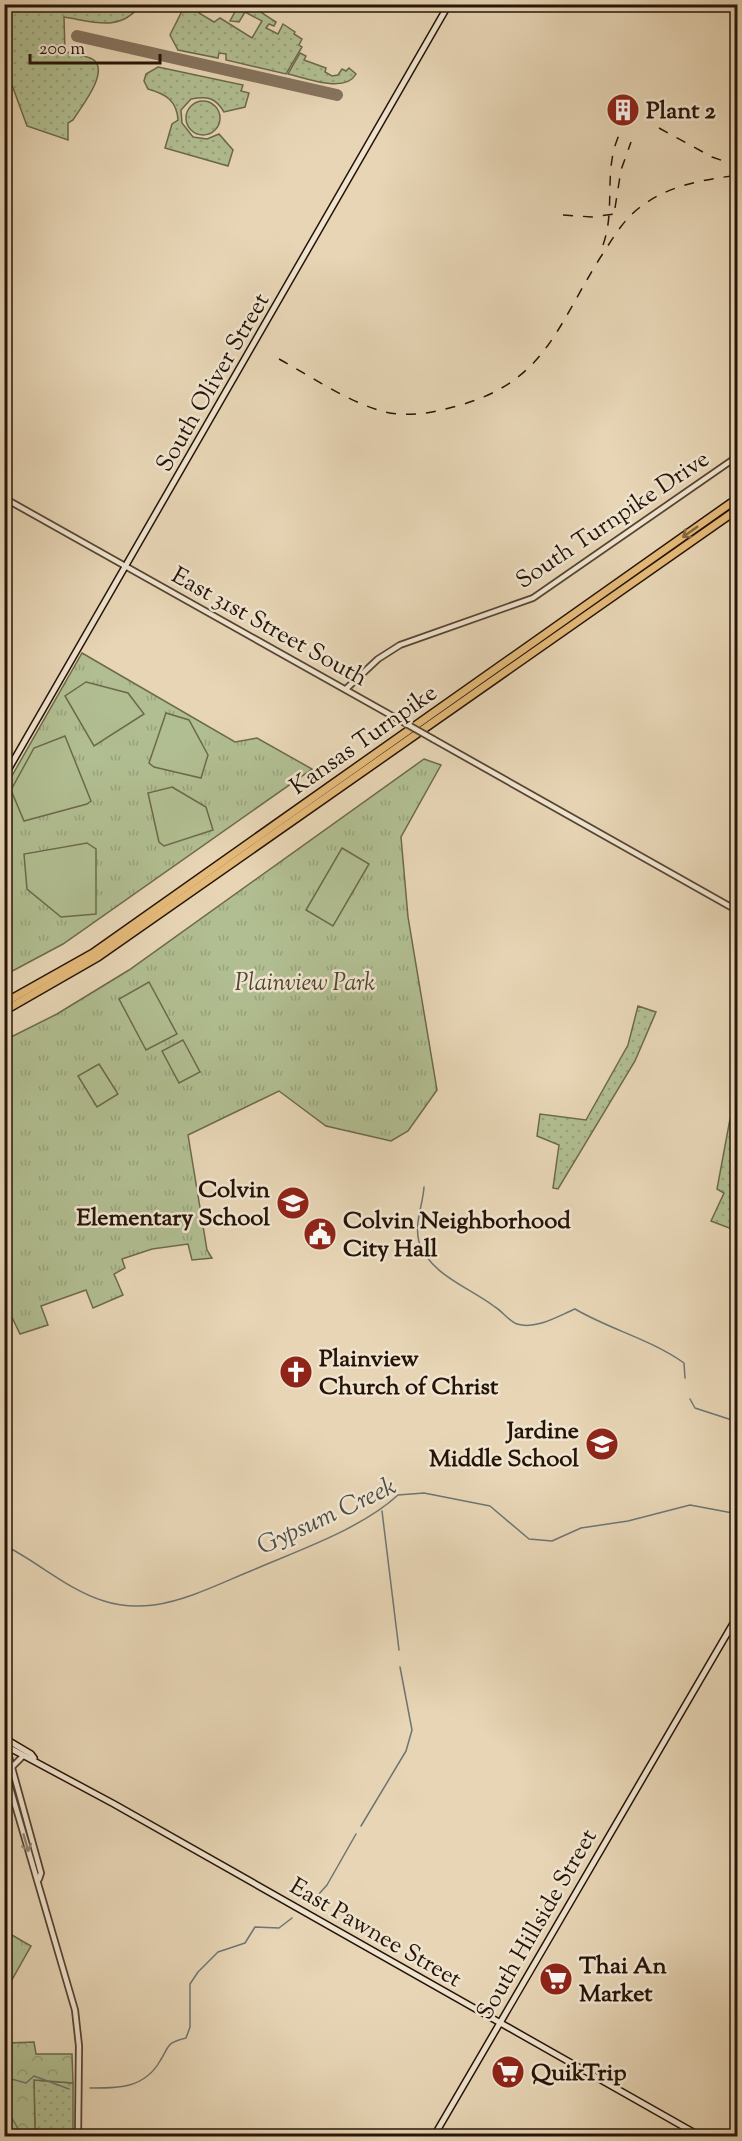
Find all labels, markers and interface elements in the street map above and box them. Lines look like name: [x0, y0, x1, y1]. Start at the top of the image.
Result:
scale bar: [30, 27, 160, 65]
text: 200 m: [39, 37, 85, 63]
building icon: Plant 2: [605, 92, 641, 128]
place label: Plant 2: [646, 95, 717, 129]
street label: South Oliver Street: [149, 287, 279, 479]
street label: South Turnpike Drive: [510, 443, 717, 598]
one-way arrow: [682, 526, 698, 538]
street label: East 31st Street South: [165, 560, 373, 696]
street label: Kansas Turnpike: [283, 677, 445, 804]
park label: Plainview Park: [235, 967, 375, 1001]
place label: Colvin Elementary School: [76, 1174, 271, 1236]
school or university icon: Colvin Elementary School: [275, 1185, 311, 1221]
place label: Colvin Neighborhood City Hall: [343, 1205, 571, 1267]
public building icon: Colvin Neighborhood City Hall: [302, 1216, 338, 1252]
place label: Plainview Church of Christ: [319, 1343, 499, 1405]
church icon: Plainview Church of Christ: [278, 1354, 314, 1390]
place label: Jardine Middle School: [429, 1415, 579, 1477]
school or university icon: Jardine Middle School: [584, 1426, 620, 1462]
water label: Gypsum Creek: [251, 1469, 403, 1566]
street label: South Hillside Street: [469, 1823, 606, 2027]
one-way arrow: [21, 1833, 32, 1852]
street label: East Pawnee Street: [283, 1871, 467, 1997]
place label: Thai An Market: [579, 1950, 667, 2012]
supermarket icon: Thai An Market: [538, 1961, 574, 1997]
supermarket icon: QuikTrip: [490, 2054, 526, 2090]
place label: QuikTrip: [531, 2057, 627, 2091]

